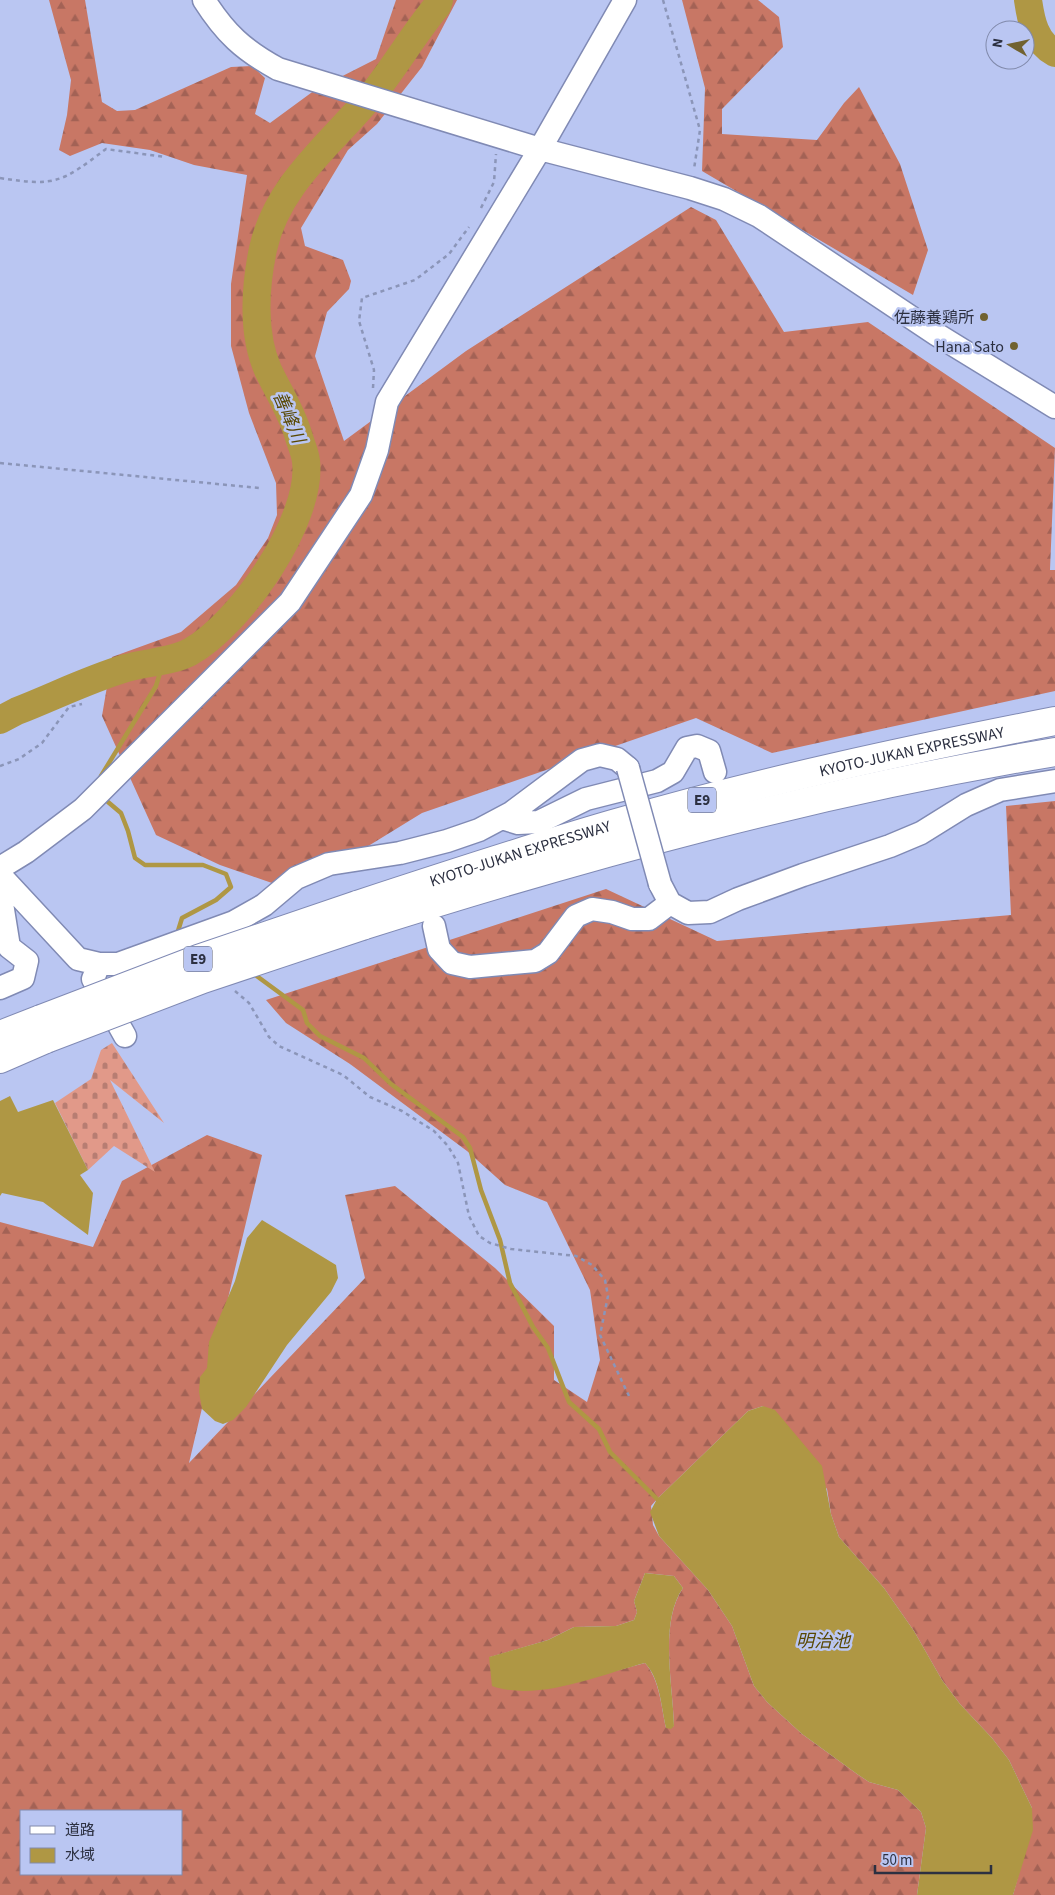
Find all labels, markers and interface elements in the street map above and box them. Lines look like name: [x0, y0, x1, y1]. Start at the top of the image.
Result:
north arrow: [985, 20, 1035, 70]
text: N: [988, 37, 1009, 49]
place label: 佐藤養鶏所: [894, 307, 974, 329]
marker: 佐藤養鶏所: [978, 311, 990, 323]
place label: Hana Sato: [935, 336, 1004, 358]
marker: Hana Sato: [1008, 340, 1020, 352]
water label: 善峰川: [266, 387, 311, 449]
street label: KYOTO-JUKAN EXPRESSWAY: [817, 721, 1006, 782]
road number: E9: [688, 788, 716, 812]
street label: KYOTO-JUKAN EXPRESSWAY: [427, 815, 614, 892]
road number: E9: [184, 946, 212, 972]
water label: 明治池: [796, 1629, 852, 1654]
legend: [20, 1810, 182, 1875]
text: 道路: [65, 1820, 95, 1841]
scale bar: [875, 1842, 991, 1874]
text: 水域: [65, 1845, 95, 1866]
text: 50 m: [882, 1850, 912, 1871]

